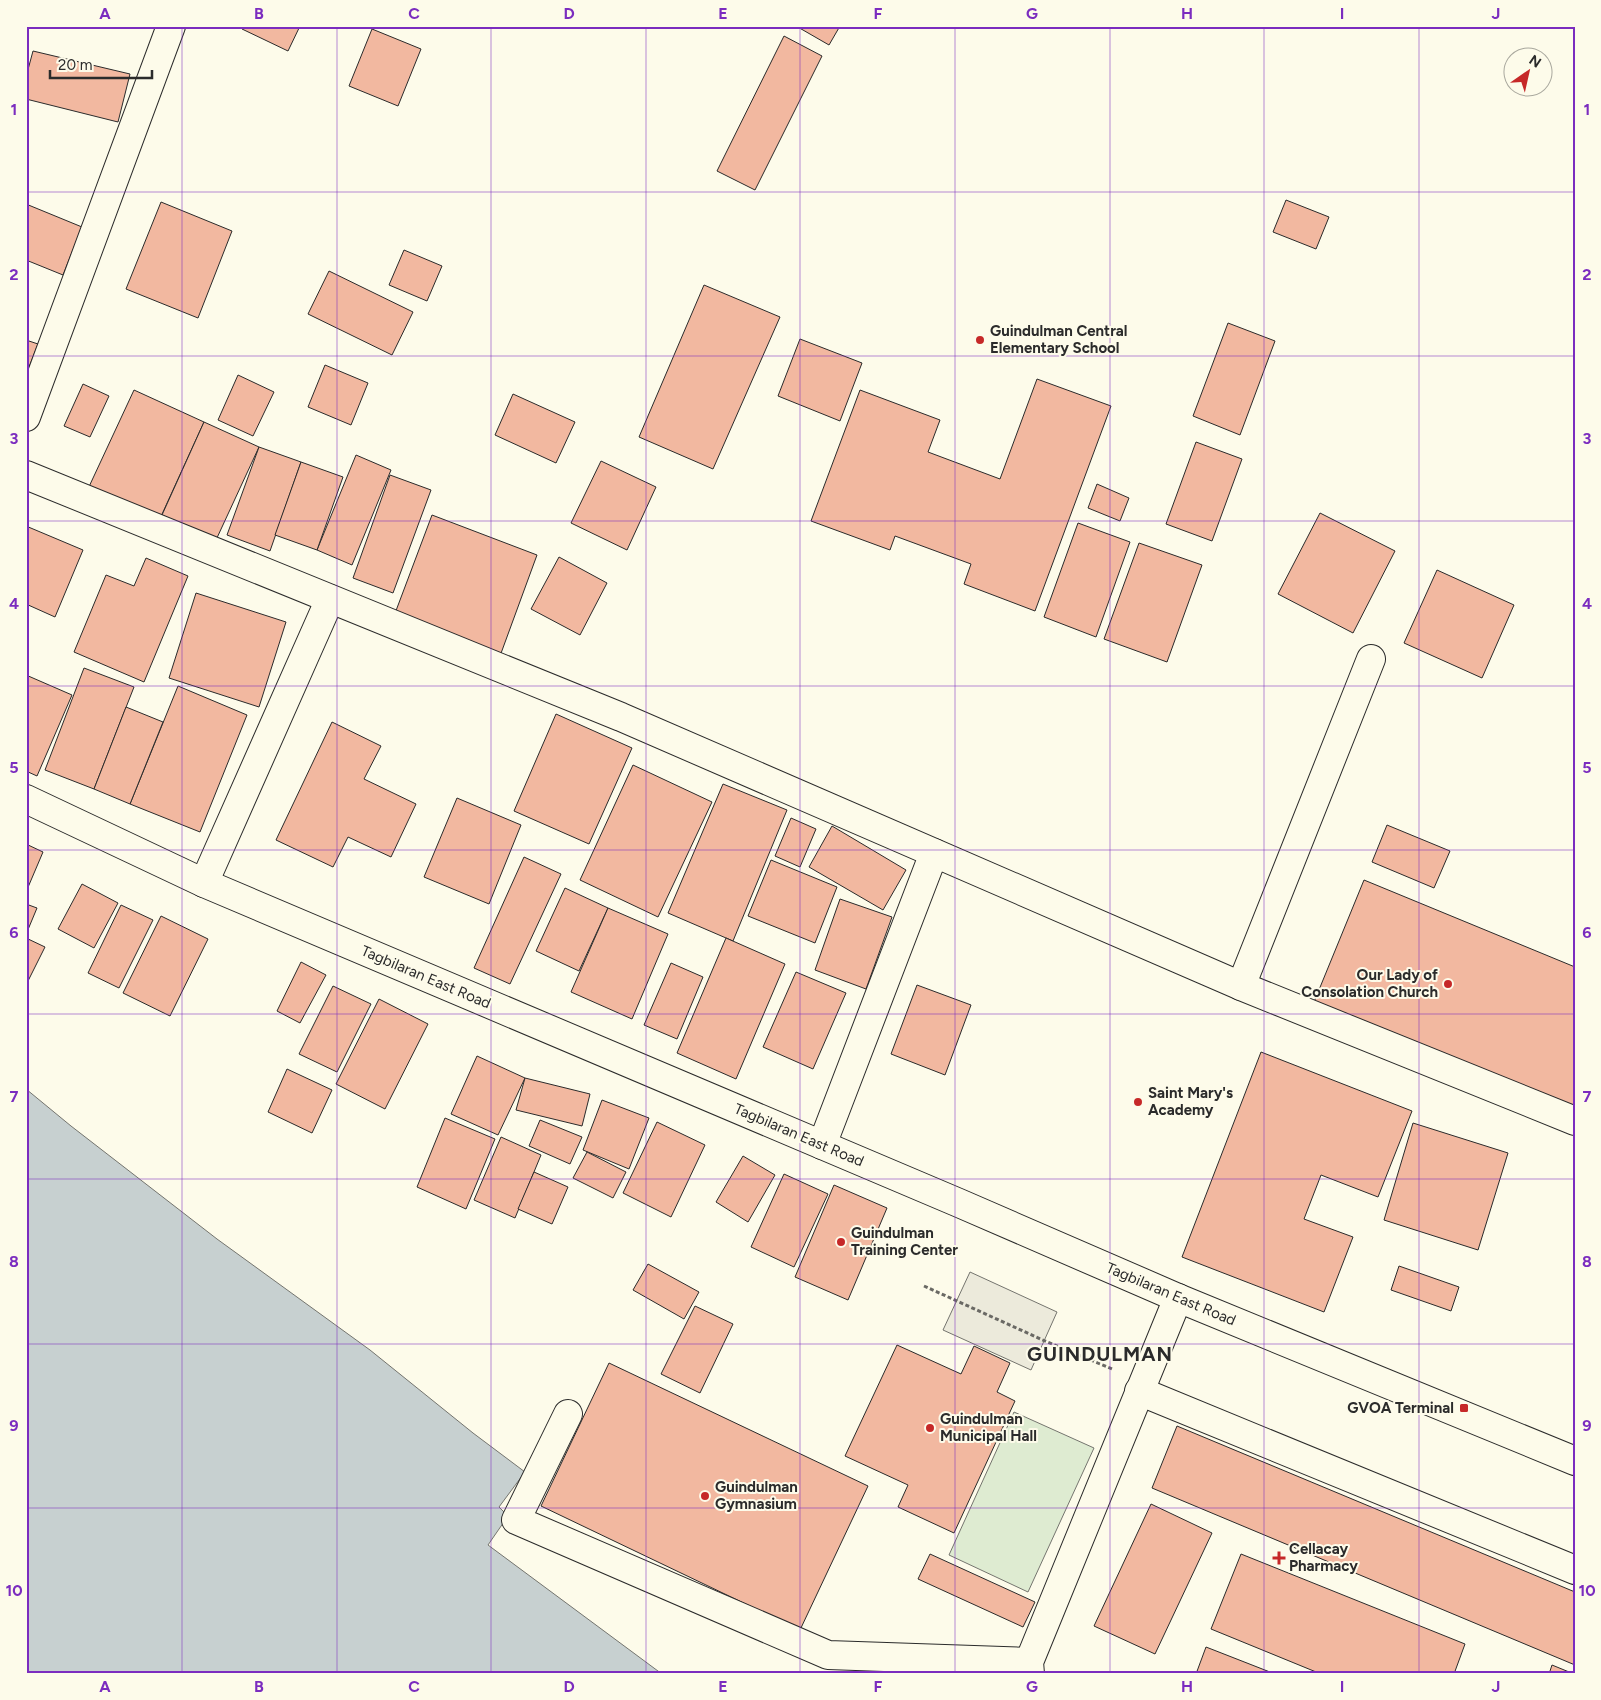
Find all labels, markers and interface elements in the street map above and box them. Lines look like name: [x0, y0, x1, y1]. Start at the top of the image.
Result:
text: A: [99, 4, 111, 23]
text: B: [254, 4, 264, 23]
text: C: [408, 4, 420, 23]
text: D: [563, 4, 575, 23]
text: E: [718, 4, 728, 23]
text: F: [874, 4, 883, 23]
text: G: [1026, 4, 1038, 23]
text: H: [1181, 4, 1193, 23]
text: I: [1340, 4, 1344, 23]
text: J: [1492, 4, 1500, 23]
scale bar: [50, 48, 152, 80]
north arrow: [1504, 48, 1554, 98]
text: N: [1526, 52, 1544, 72]
text: 20 m: [58, 56, 92, 74]
text: 1: [11, 100, 17, 119]
text: 1: [1584, 100, 1590, 119]
text: 2: [9, 265, 19, 284]
text: 2: [1582, 265, 1592, 284]
place label: Guindulman Central Elementary School: [990, 322, 1128, 357]
marker: Guindulman Central Elementary School: [974, 334, 986, 346]
text: 3: [10, 429, 19, 448]
text: 3: [1583, 429, 1592, 448]
text: 4: [9, 594, 19, 613]
text: 4: [1582, 594, 1592, 613]
text: 5: [9, 758, 19, 777]
text: 5: [1582, 758, 1592, 777]
text: 6: [9, 923, 19, 942]
text: 6: [1582, 923, 1592, 942]
street label: Tagbilaran East Road: [358, 942, 494, 1012]
place label: Our Lady of Consolation Church: [1301, 966, 1438, 1001]
marker: Our Lady of Consolation Church: [1442, 978, 1454, 990]
place label: Saint Mary's Academy: [1148, 1084, 1233, 1119]
text: 7: [10, 1087, 19, 1106]
text: 7: [1583, 1087, 1592, 1106]
marker: Saint Mary's Academy: [1132, 1096, 1144, 1108]
street label: Tagbilaran East Road: [731, 1100, 867, 1170]
place label: Guindulman Training Center: [851, 1224, 958, 1259]
marker: Guindulman Training Center: [835, 1236, 847, 1248]
text: 8: [9, 1252, 19, 1271]
text: 8: [1582, 1252, 1592, 1271]
street label: Tagbilaran East Road: [1103, 1259, 1239, 1329]
district label: GUINDULMAN: [1027, 1342, 1173, 1366]
place label: GVOA Terminal: [1347, 1399, 1454, 1417]
marker: GVOA Terminal: [1458, 1402, 1470, 1414]
place label: Guindulman Municipal Hall: [940, 1410, 1037, 1445]
text: 9: [9, 1416, 19, 1435]
text: 9: [1582, 1416, 1592, 1435]
marker: Guindulman Municipal Hall: [924, 1422, 936, 1434]
place label: Guindulman Gymnasium: [715, 1478, 798, 1513]
marker: Guindulman Gymnasium: [699, 1490, 711, 1502]
place label: Cellacay Pharmacy: [1289, 1540, 1358, 1575]
marker: Cellacay Pharmacy: [1273, 1552, 1285, 1564]
text: 10: [5, 1581, 23, 1600]
text: 10: [1578, 1581, 1596, 1600]
text: A: [99, 1677, 111, 1696]
text: B: [254, 1677, 264, 1696]
text: C: [408, 1677, 420, 1696]
text: D: [563, 1677, 575, 1696]
text: E: [718, 1677, 728, 1696]
text: F: [874, 1677, 883, 1696]
text: G: [1026, 1677, 1038, 1696]
text: H: [1181, 1677, 1193, 1696]
text: I: [1340, 1677, 1344, 1696]
text: J: [1492, 1677, 1500, 1696]

